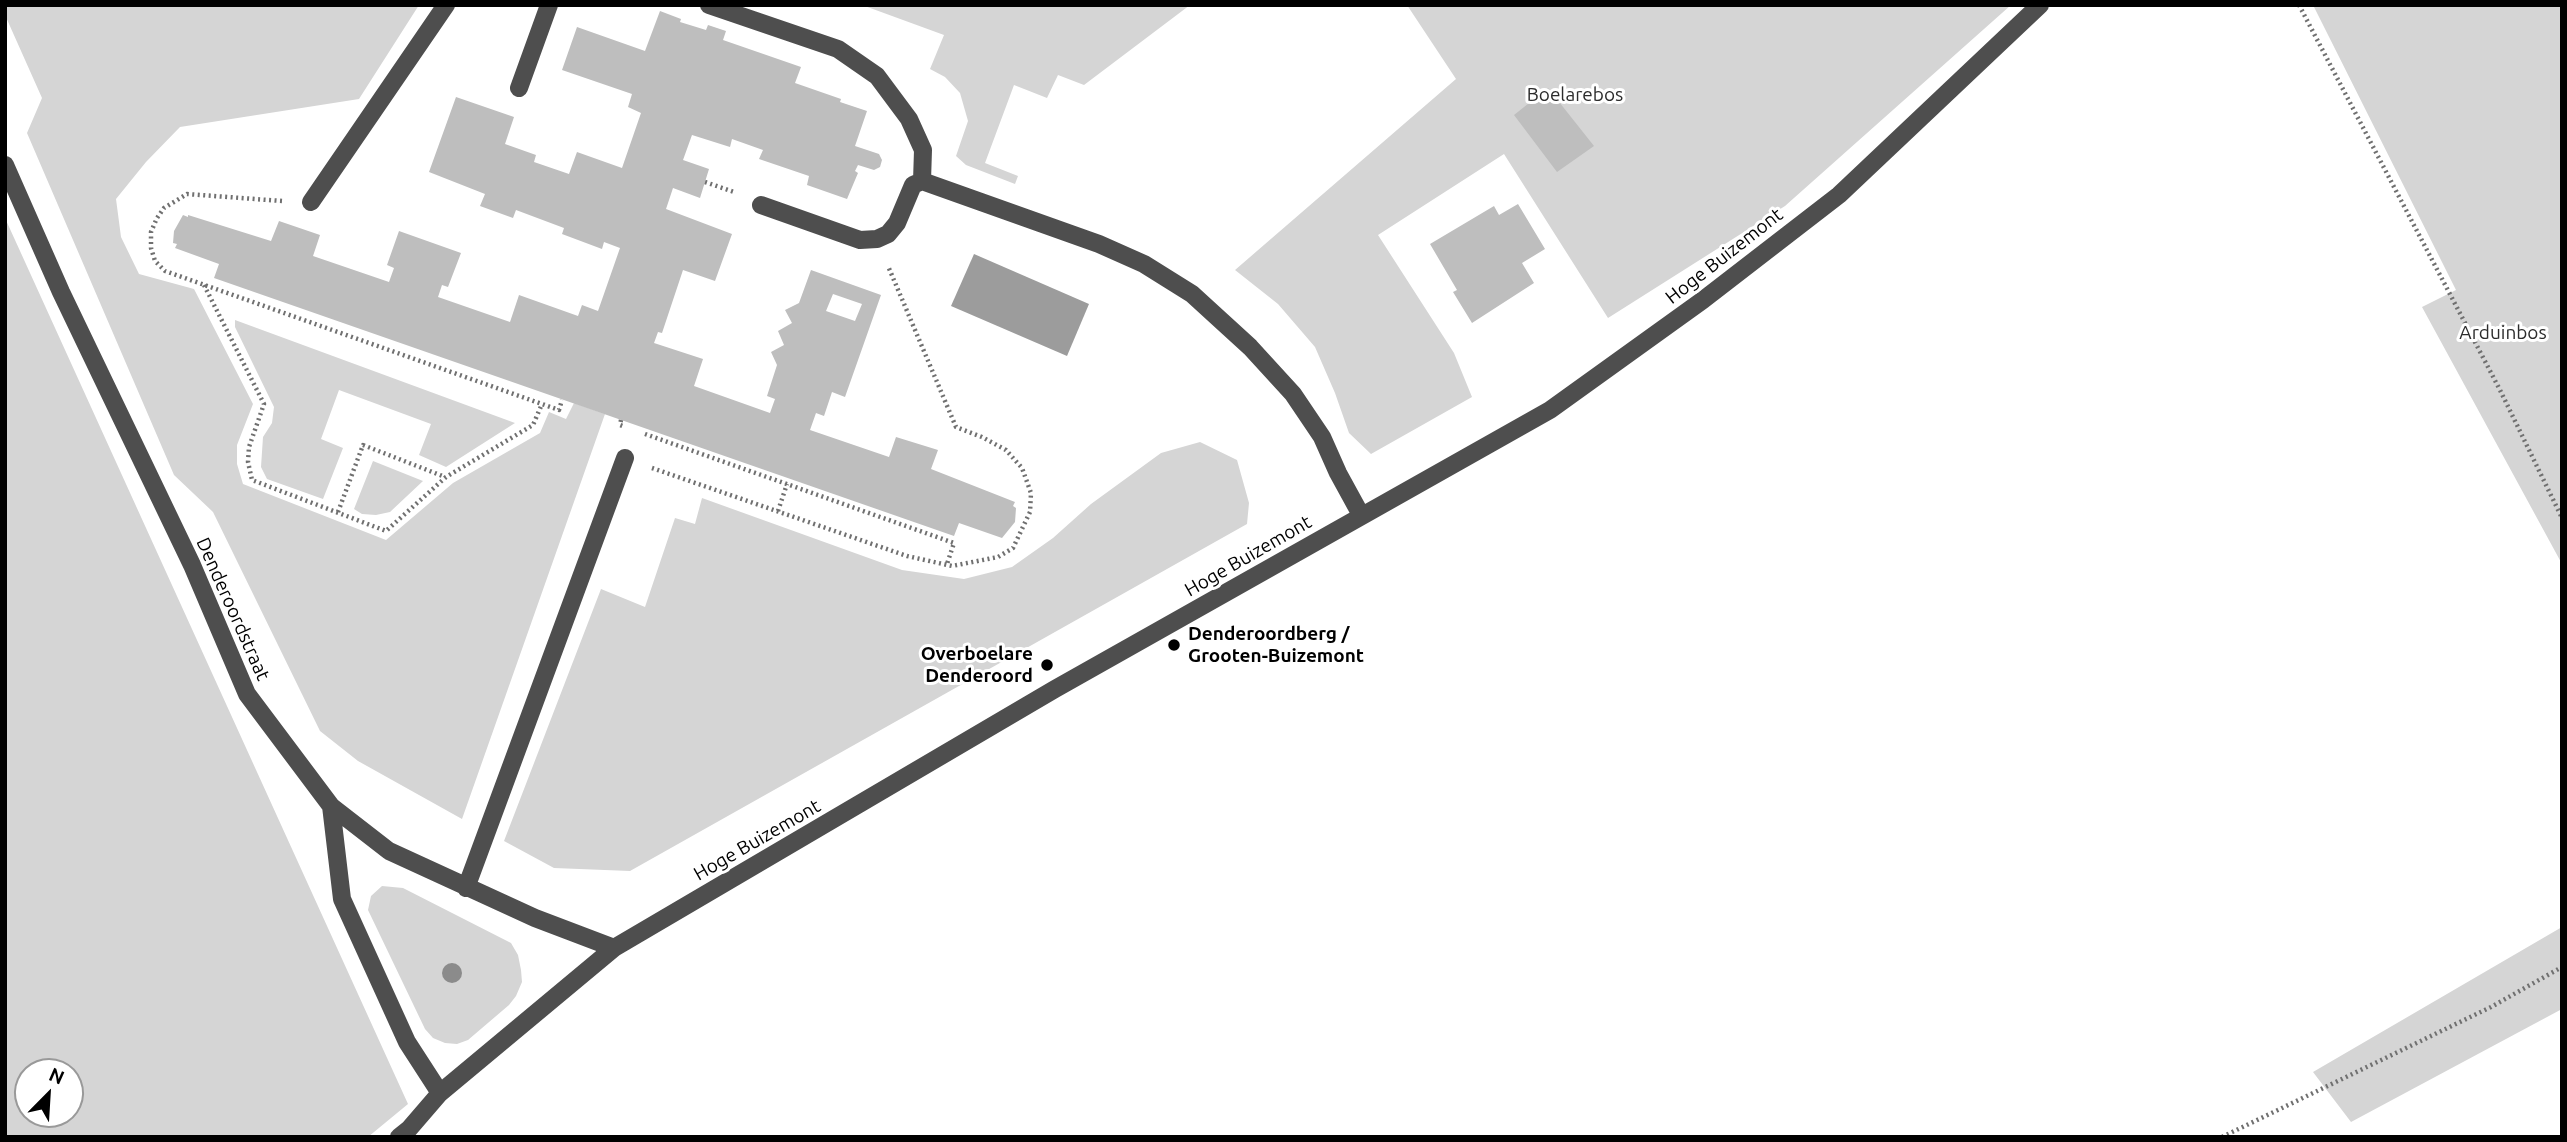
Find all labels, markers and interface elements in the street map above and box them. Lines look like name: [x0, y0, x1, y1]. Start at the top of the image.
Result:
park label: Boelarebos: [1527, 84, 1623, 106]
street label: Hoge Buizemont: [1661, 203, 1787, 309]
park label: Arduinbos: [2459, 322, 2547, 344]
street label: Hoge Buizemont: [1181, 510, 1315, 602]
street label: Denderoordstraat: [191, 534, 275, 684]
place label: Denderoordberg / Grooten-Buizemont: [1188, 623, 1364, 667]
marker: Denderoordberg / Grooten-Buizemont: [1166, 637, 1182, 653]
place label: Overboelare Denderoord: [921, 643, 1033, 687]
marker: Overboelare Denderoord: [1039, 657, 1055, 673]
street label: Hoge Buizemont: [690, 794, 824, 886]
north arrow: [14, 1058, 84, 1128]
text: N: [46, 1063, 68, 1089]

